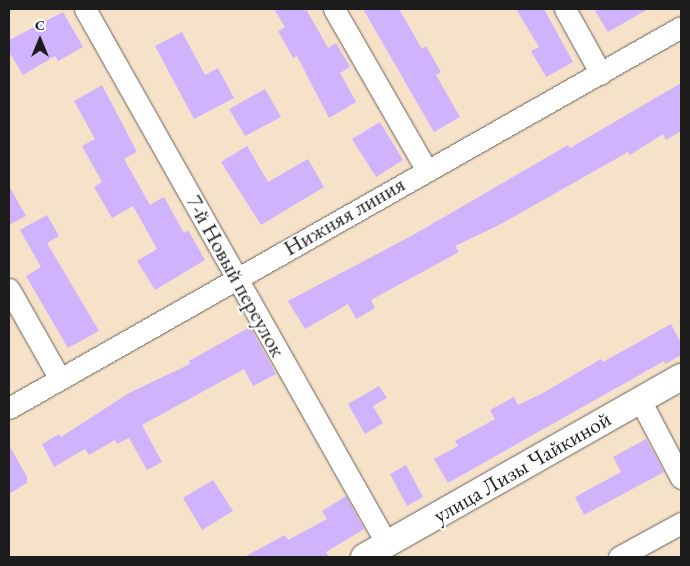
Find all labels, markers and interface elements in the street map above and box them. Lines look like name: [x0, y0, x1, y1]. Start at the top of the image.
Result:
north arrow: [15, 15, 65, 65]
text: С: [35, 16, 45, 34]
street label: Нижняя линия: [279, 171, 409, 261]
street label: 7-й Новый переулок: [181, 191, 291, 361]
street label: улица Лизы Чайкиной: [429, 405, 615, 529]

